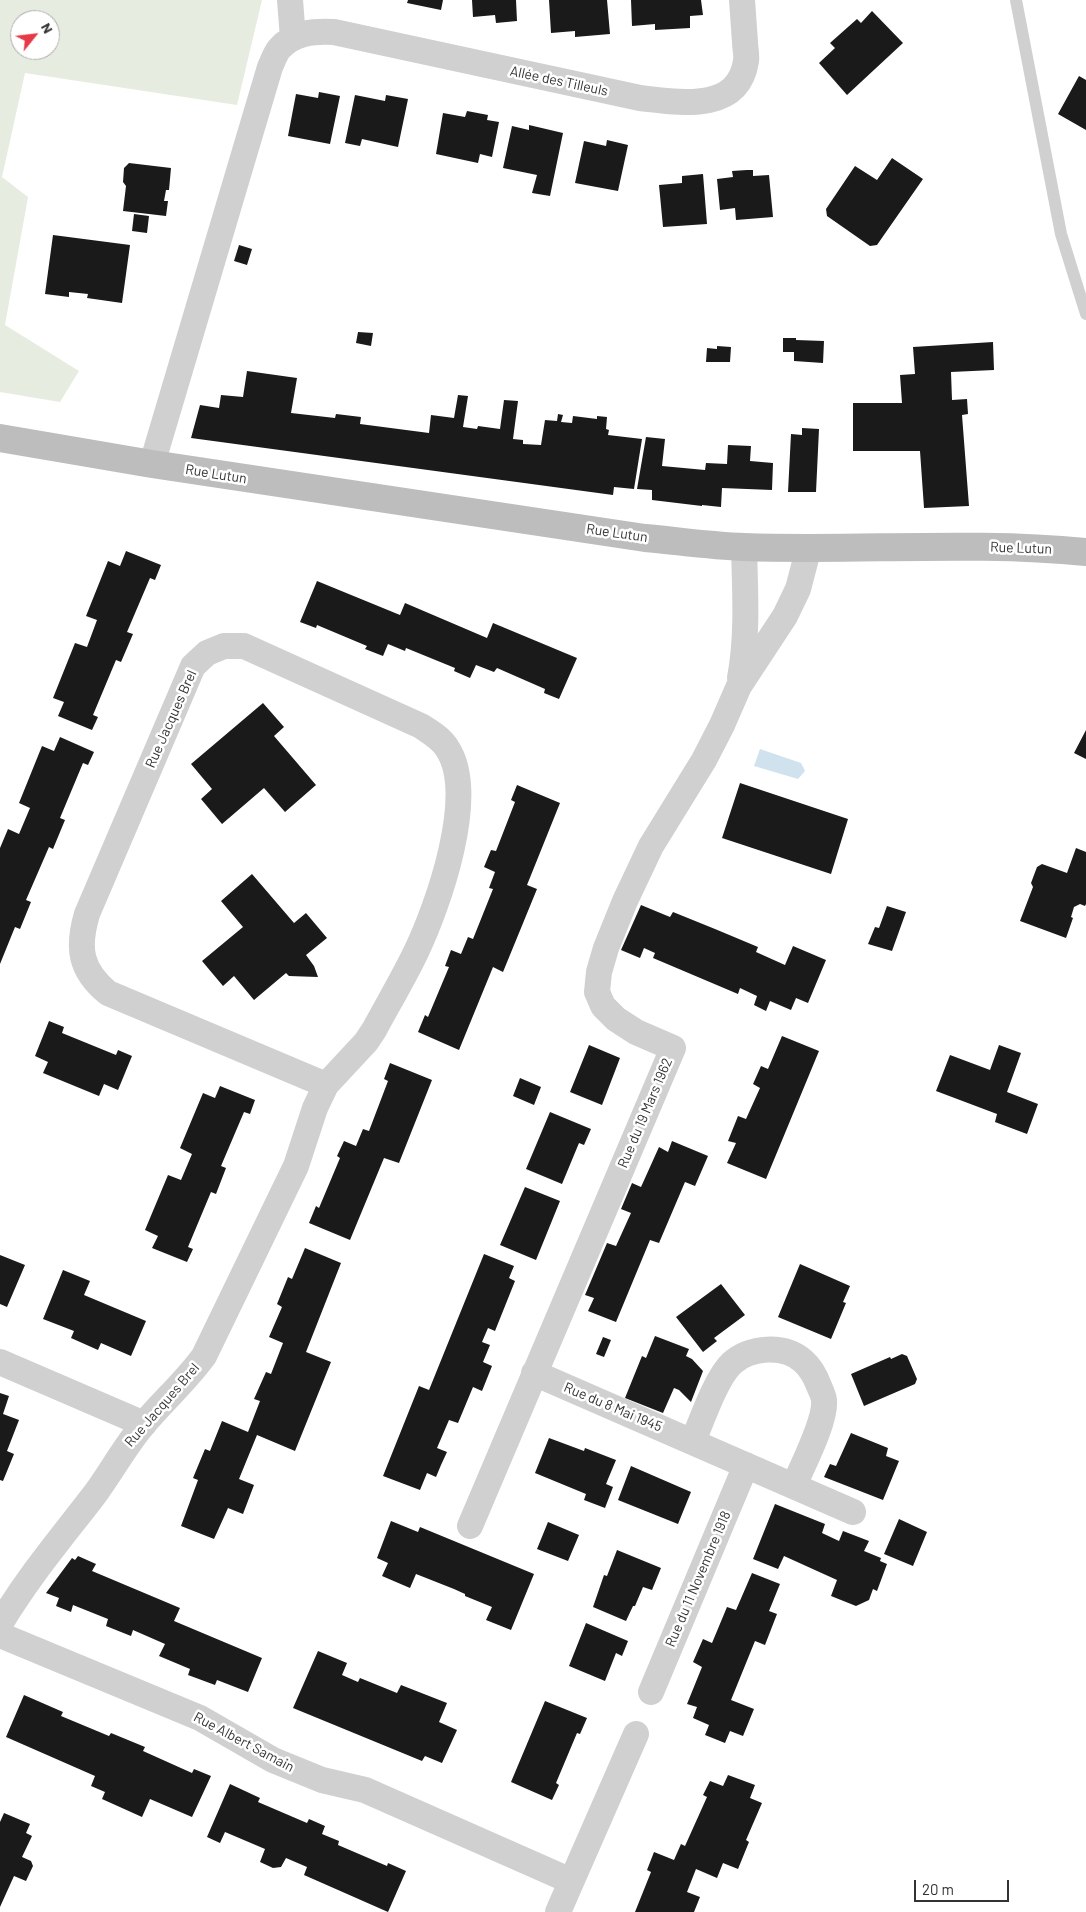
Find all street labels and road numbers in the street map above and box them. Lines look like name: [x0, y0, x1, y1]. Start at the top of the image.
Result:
street label: Allée des Tilleuls: [508, 62, 610, 100]
street label: Rue Lutun: [184, 461, 248, 487]
street label: Rue Lutun: [585, 520, 649, 546]
street label: Rue Lutun: [990, 539, 1052, 557]
street label: Rue Jacques Brel: [142, 667, 200, 771]
street label: Rue du 19 Mars 1962: [614, 1055, 676, 1171]
street label: Rue Jacques Brel: [121, 1360, 203, 1450]
street label: Rue du 8 Mai 1945: [561, 1379, 665, 1435]
street label: Rue du 11 Novembre 1918: [662, 1508, 734, 1650]
street label: Rue Albert Samain: [191, 1708, 297, 1776]

